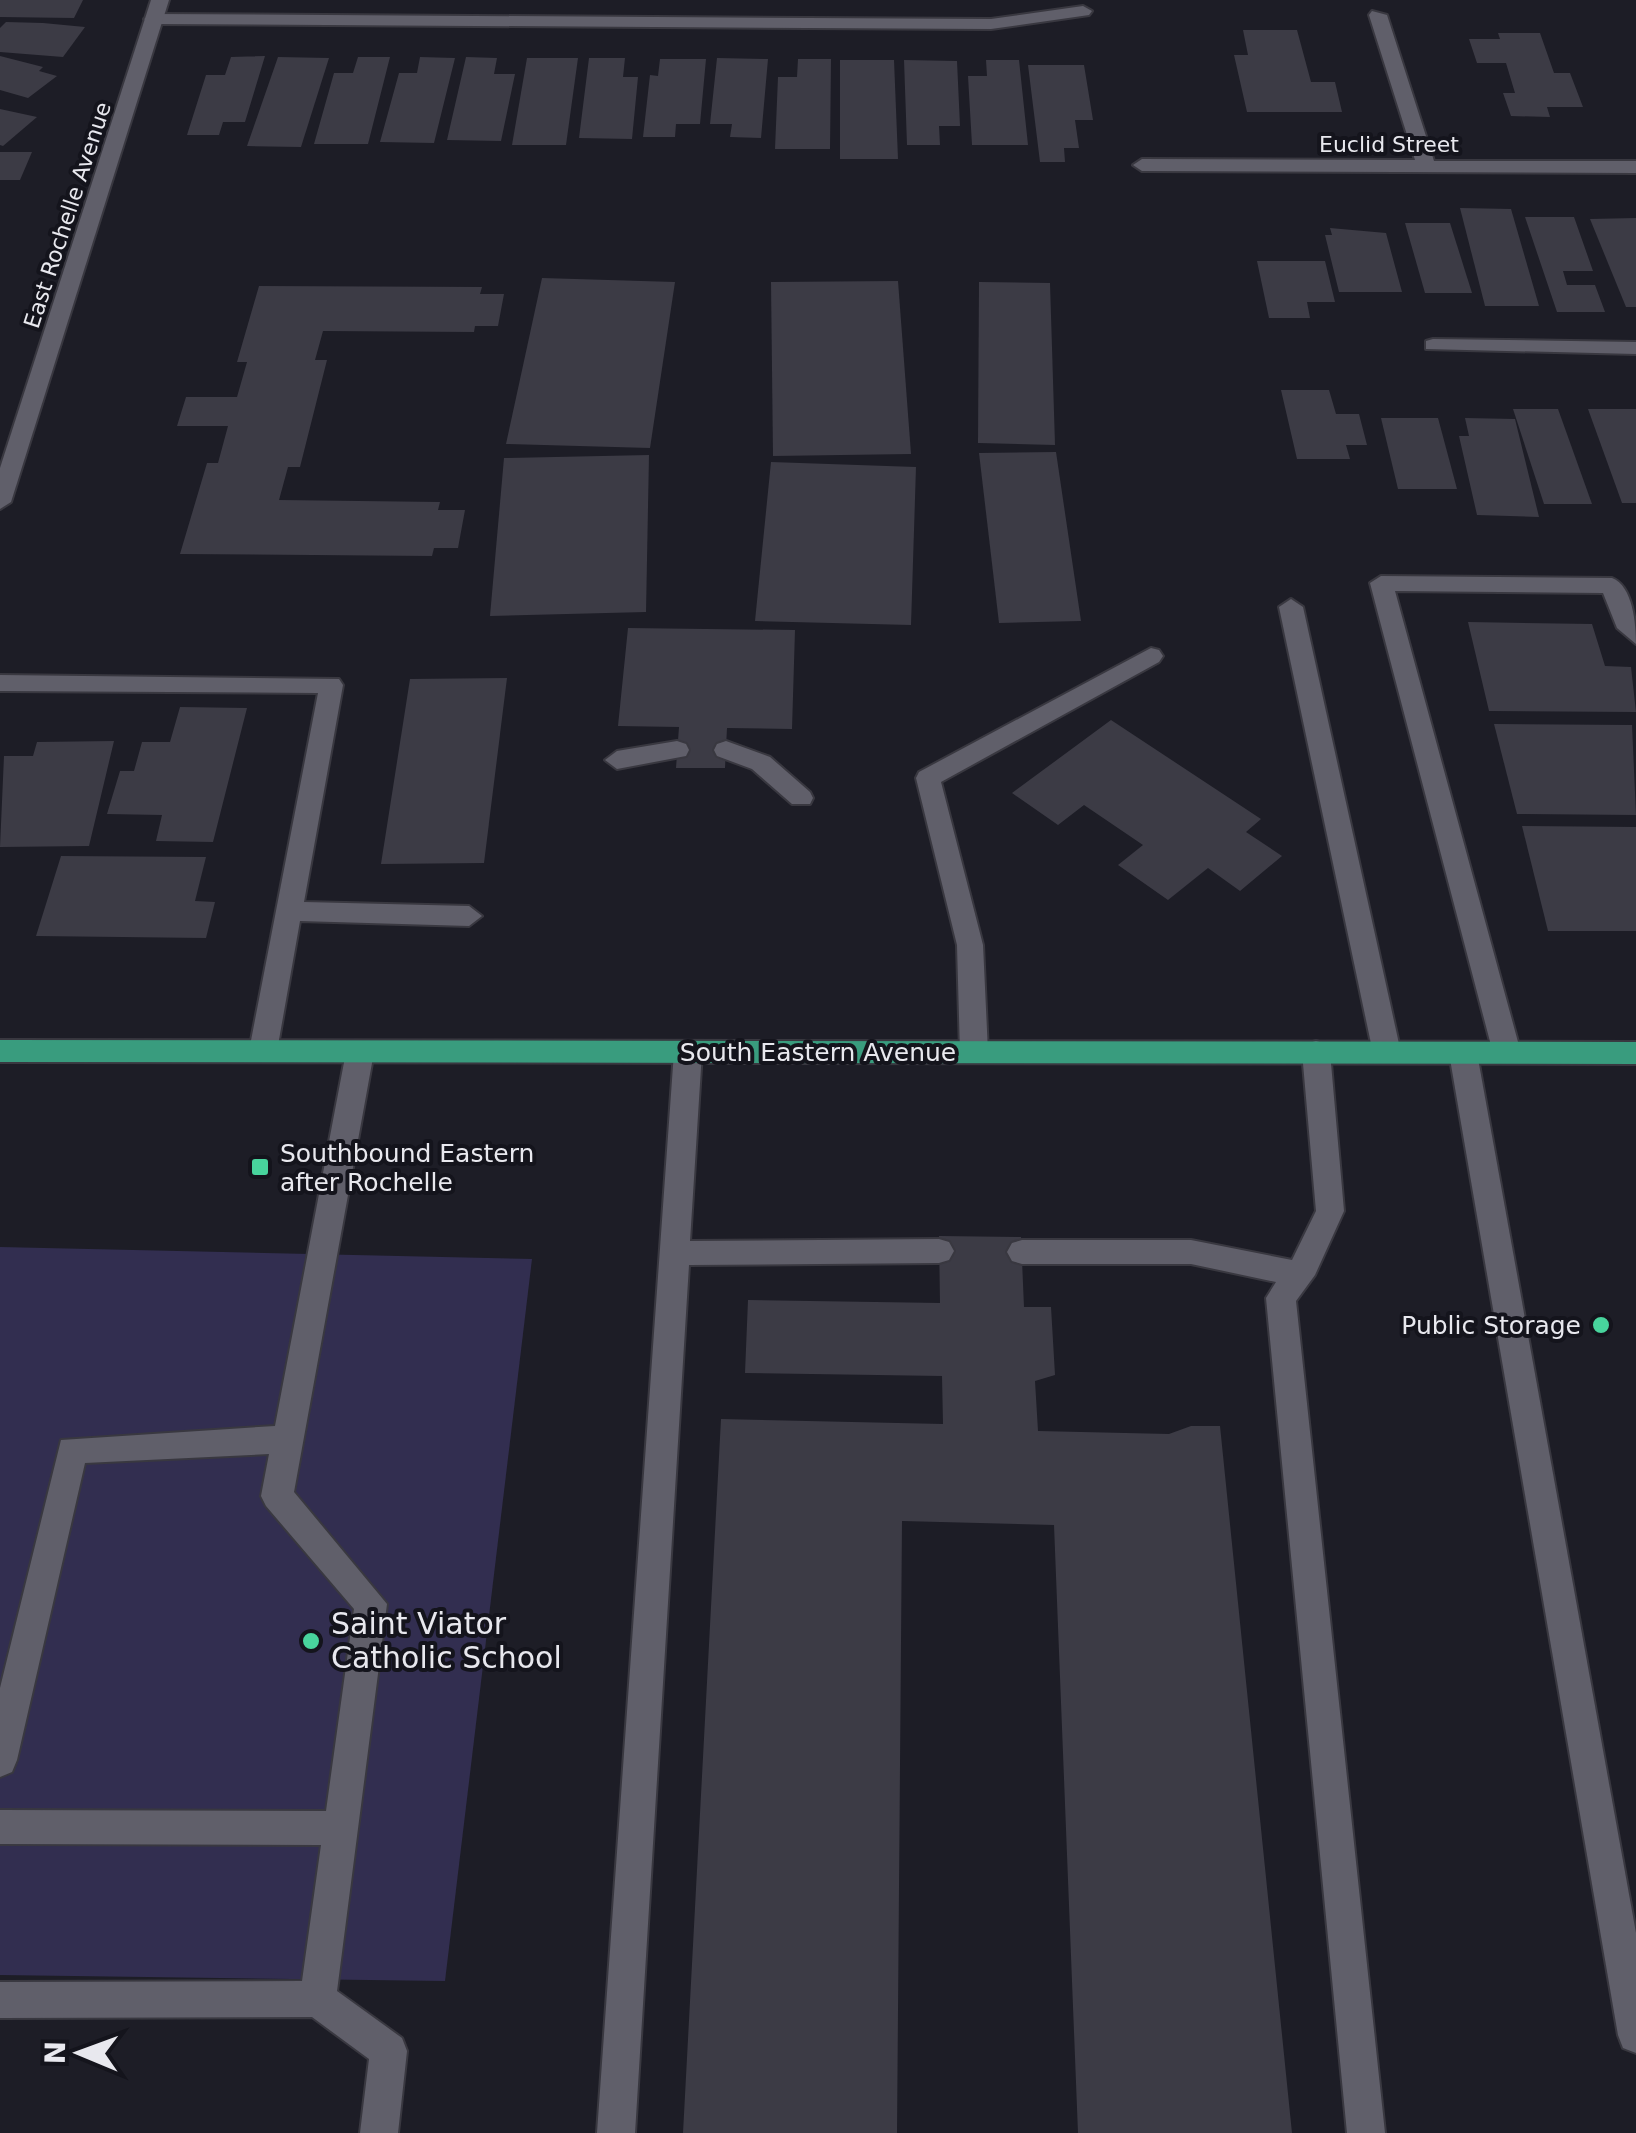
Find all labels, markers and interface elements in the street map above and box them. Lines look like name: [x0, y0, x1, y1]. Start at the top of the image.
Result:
street label: East Rochelle Avenue: [19, 99, 116, 331]
street label: Euclid Street: [1319, 132, 1459, 157]
street label: South Eastern Avenue: [680, 1038, 956, 1067]
place label: Southbound Eastern after Rochelle: [280, 1139, 534, 1197]
marker: Southbound Eastern after Rochelle: [249, 1156, 271, 1178]
place label: Public Storage: [1401, 1311, 1581, 1340]
marker: Public Storage: [1590, 1314, 1612, 1336]
place label: Saint Viator Catholic School: [331, 1606, 562, 1675]
marker: Saint Viator Catholic School: [300, 1630, 322, 1652]
north arrow: [30, 2003, 130, 2103]
text: N: [39, 2041, 72, 2065]

